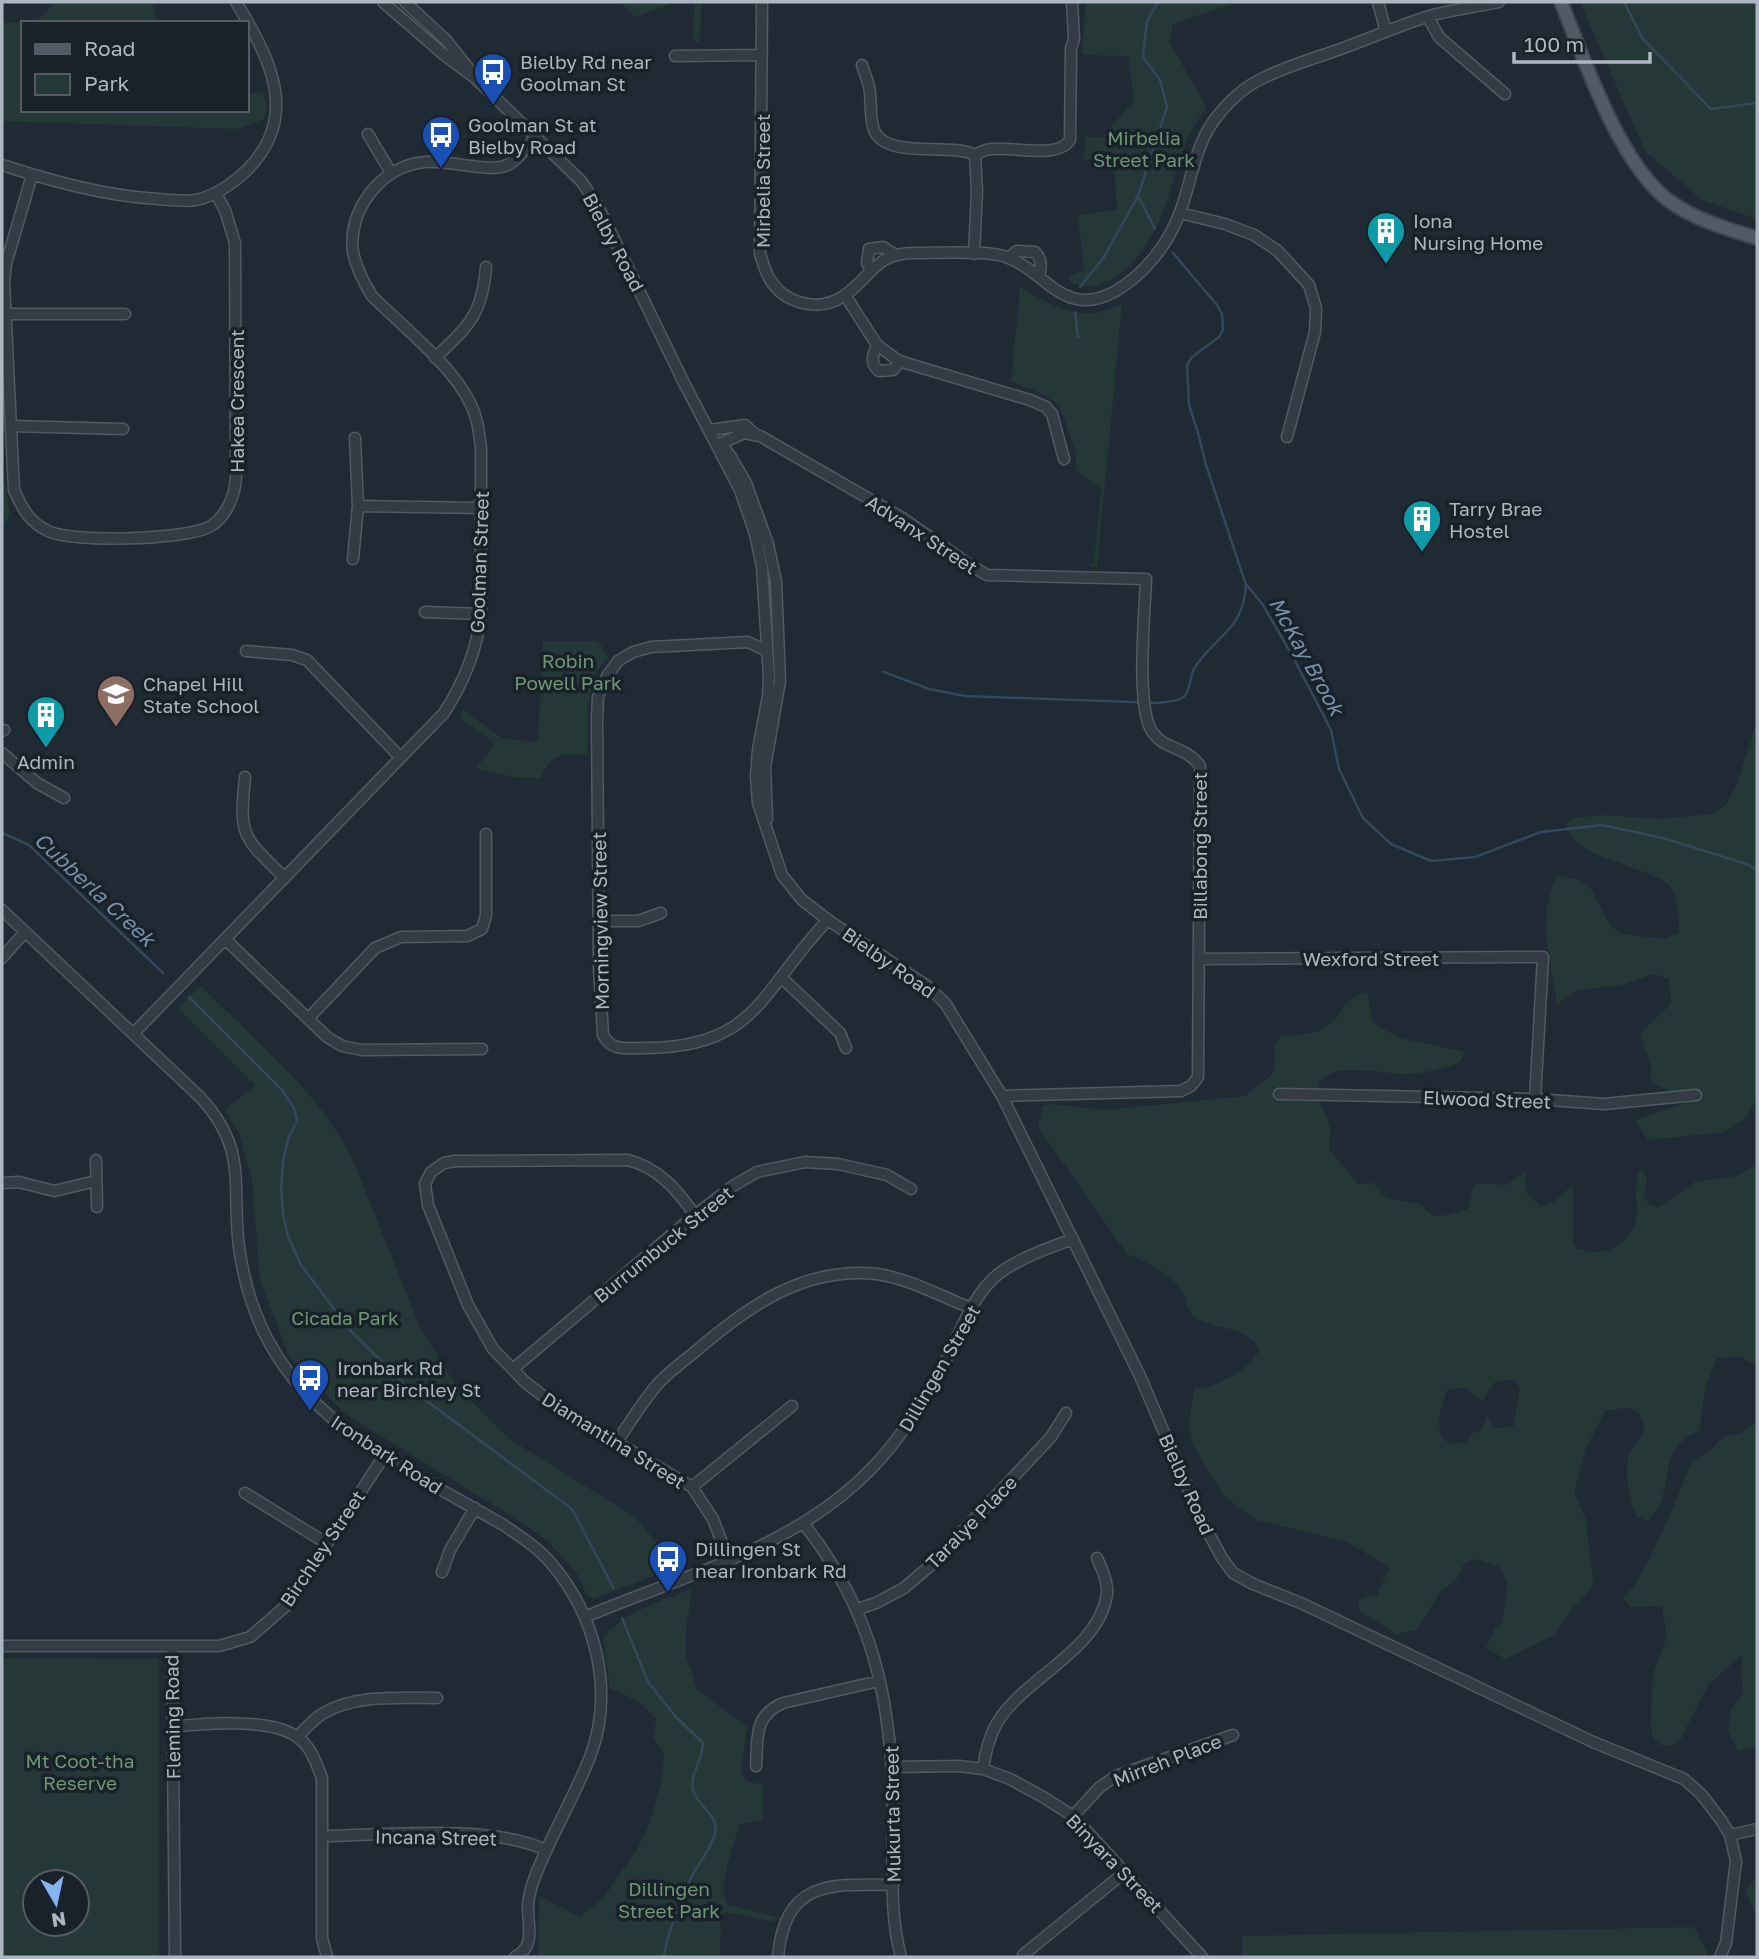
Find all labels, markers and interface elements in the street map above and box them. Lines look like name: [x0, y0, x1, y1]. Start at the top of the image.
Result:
legend: [21, 21, 248, 112]
scale bar: [1514, 21, 1650, 65]
text: 100 m: [1524, 31, 1584, 57]
text: Road: [84, 35, 135, 61]
place label: Bielby Rd near Goolman St: [520, 50, 652, 95]
bus stop icon: Bielby Rd near Goolman St: [472, 51, 514, 106]
text: Park: [84, 70, 130, 96]
place label: Goolman St at Bielby Road: [468, 113, 597, 158]
bus stop icon: Goolman St at Bielby Road: [420, 114, 462, 169]
street label: Mirbelia Street: [751, 114, 774, 248]
park label: Mirbelia Street Park: [1093, 126, 1195, 171]
street label: Bielby Road: [578, 189, 650, 295]
place label: Iona Nursing Home: [1413, 209, 1543, 254]
building icon: Iona Nursing Home: [1365, 210, 1407, 265]
street label: Hakea Crescent: [225, 329, 248, 473]
street label: Advanx Street: [862, 489, 982, 579]
street label: Goolman Street: [465, 490, 493, 634]
place label: Tarry Brae Hostel: [1449, 497, 1542, 542]
building icon: Tarry Brae Hostel: [1401, 498, 1443, 553]
water label: McKay Brook: [1264, 592, 1351, 722]
park label: Robin Powell Park: [514, 649, 622, 694]
place label: Chapel Hill State School: [143, 672, 259, 717]
school or university icon: Chapel Hill State School: [95, 673, 137, 728]
building icon: Admin: [25, 694, 67, 749]
place label: Admin: [17, 750, 75, 773]
street label: Billabong Street: [1188, 772, 1211, 920]
water label: Cubberla Creek: [29, 826, 162, 953]
street label: Morningview Street: [587, 832, 613, 1010]
street label: Bielby Road: [838, 922, 940, 1002]
street label: Wexford Street: [1303, 947, 1439, 970]
street label: Elwood Street: [1423, 1085, 1551, 1113]
street label: Burrumbuck Street: [589, 1181, 737, 1307]
street label: Dillingen Street: [893, 1300, 985, 1436]
park label: Cicada Park: [291, 1306, 399, 1329]
place label: Ironbark Rd near Birchley St: [337, 1356, 481, 1401]
bus stop icon: Ironbark Rd near Birchley St: [289, 1357, 331, 1412]
street label: Diamantina Street: [538, 1387, 690, 1493]
street label: Ironbark Road: [327, 1409, 447, 1499]
street label: Bielby Road: [1154, 1430, 1220, 1538]
street label: Taralye Place: [921, 1470, 1021, 1574]
street label: Birchley Street: [275, 1486, 369, 1610]
place label: Dillingen St near Ironbark Rd: [695, 1537, 847, 1582]
bus stop icon: Dillingen St near Ironbark Rd: [647, 1538, 689, 1593]
street label: Fleming Road: [159, 1654, 185, 1780]
street label: Mirreh Place: [1110, 1729, 1224, 1791]
street label: Mukurta Street: [879, 1745, 905, 1883]
park label: Mt Coot-tha Reserve: [26, 1749, 134, 1794]
street label: Binyara Street: [1062, 1809, 1168, 1917]
street label: Incana Street: [375, 1824, 497, 1850]
north arrow: [21, 1868, 91, 1938]
park label: Dillingen Street Park: [618, 1877, 720, 1922]
text: N: [50, 1908, 68, 1933]

